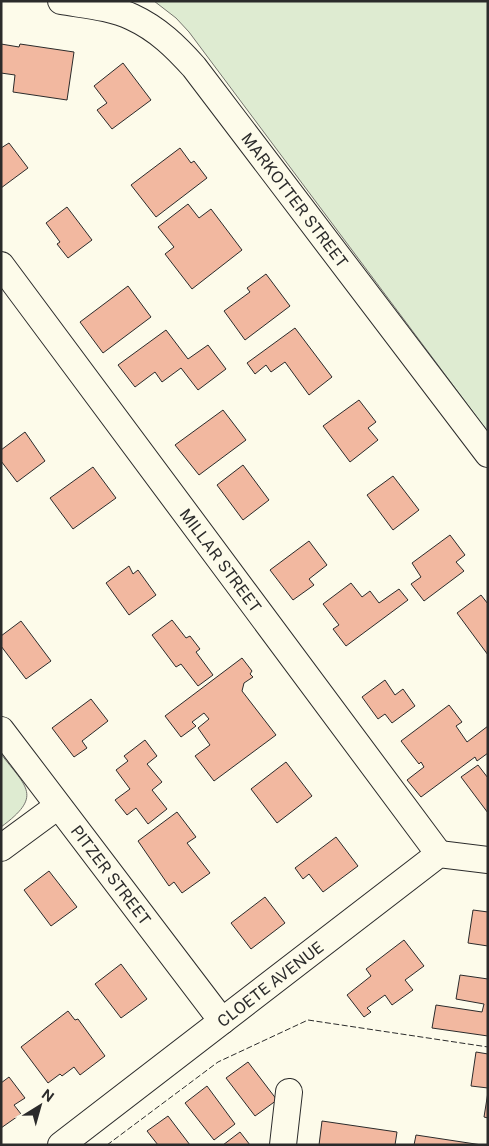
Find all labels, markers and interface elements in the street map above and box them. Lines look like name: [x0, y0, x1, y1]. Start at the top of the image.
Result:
street label: MARKOTTER STREET: [238, 129, 352, 271]
street label: MILLAR STREET: [176, 505, 266, 616]
street label: PITZER STREET: [67, 821, 155, 929]
street label: CLOETE AVENUE: [213, 937, 327, 1031]
north arrow: [15, 1081, 65, 1131]
text: N: [39, 1086, 57, 1105]

